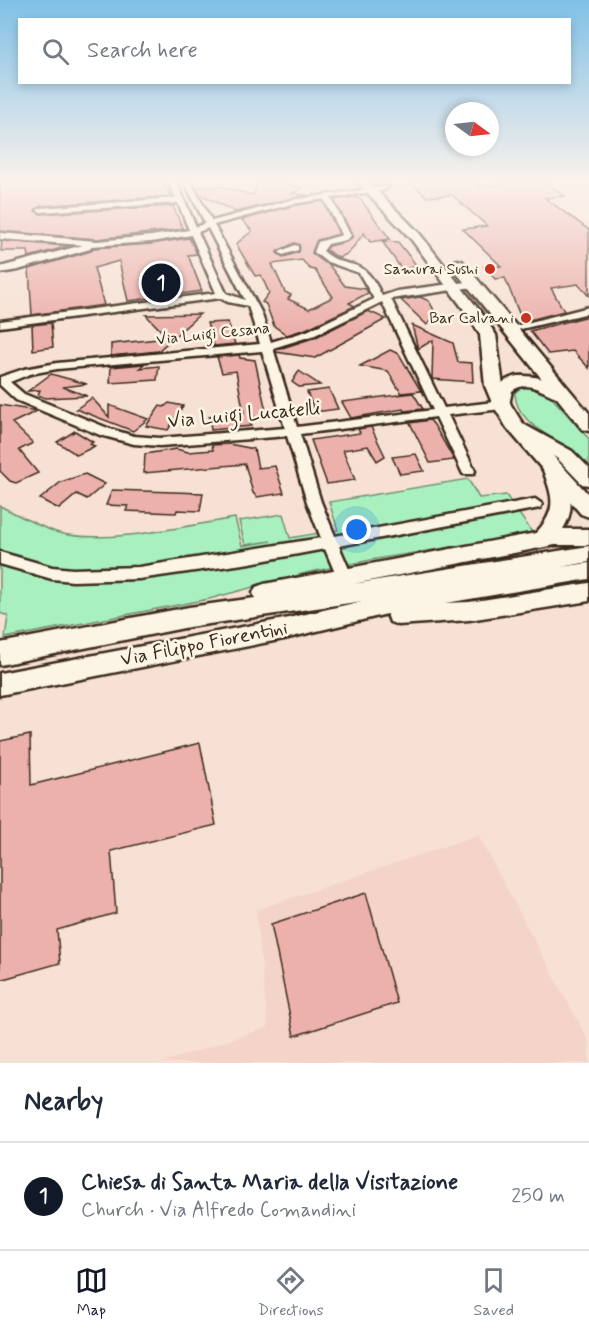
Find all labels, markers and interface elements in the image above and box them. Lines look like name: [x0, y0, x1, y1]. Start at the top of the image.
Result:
search box: [18, 18, 571, 84]
icon: search: [39, 35, 72, 68]
text: Search here: [87, 37, 198, 65]
north arrow: [445, 102, 499, 156]
place label: Samurai Sushi: [384, 259, 478, 280]
pin: 1: [142, 260, 180, 306]
marker: Samurai Sushi: [483, 262, 497, 276]
place label: Bar Calvani: [429, 308, 514, 329]
marker: Bar Calvani: [519, 311, 533, 325]
street label: Via Luigi Cesana: [155, 318, 271, 351]
street label: Via Luigi Lucatelli: [166, 395, 322, 437]
your location: [342, 515, 371, 544]
street label: Via Filippo Fiorentini: [118, 615, 290, 673]
text: Nearby: [24, 1085, 103, 1119]
text: Chiesa di Santa Maria della Visitazione: [81, 1169, 458, 1197]
text: 1: [39, 1183, 48, 1210]
text: 250 m: [511, 1183, 565, 1210]
text: Church · Via Alfredo Comandini: [81, 1197, 356, 1224]
tab: Map: [75, 1264, 108, 1321]
tab: Directions: [258, 1264, 324, 1321]
tab: Saved: [474, 1264, 514, 1321]

